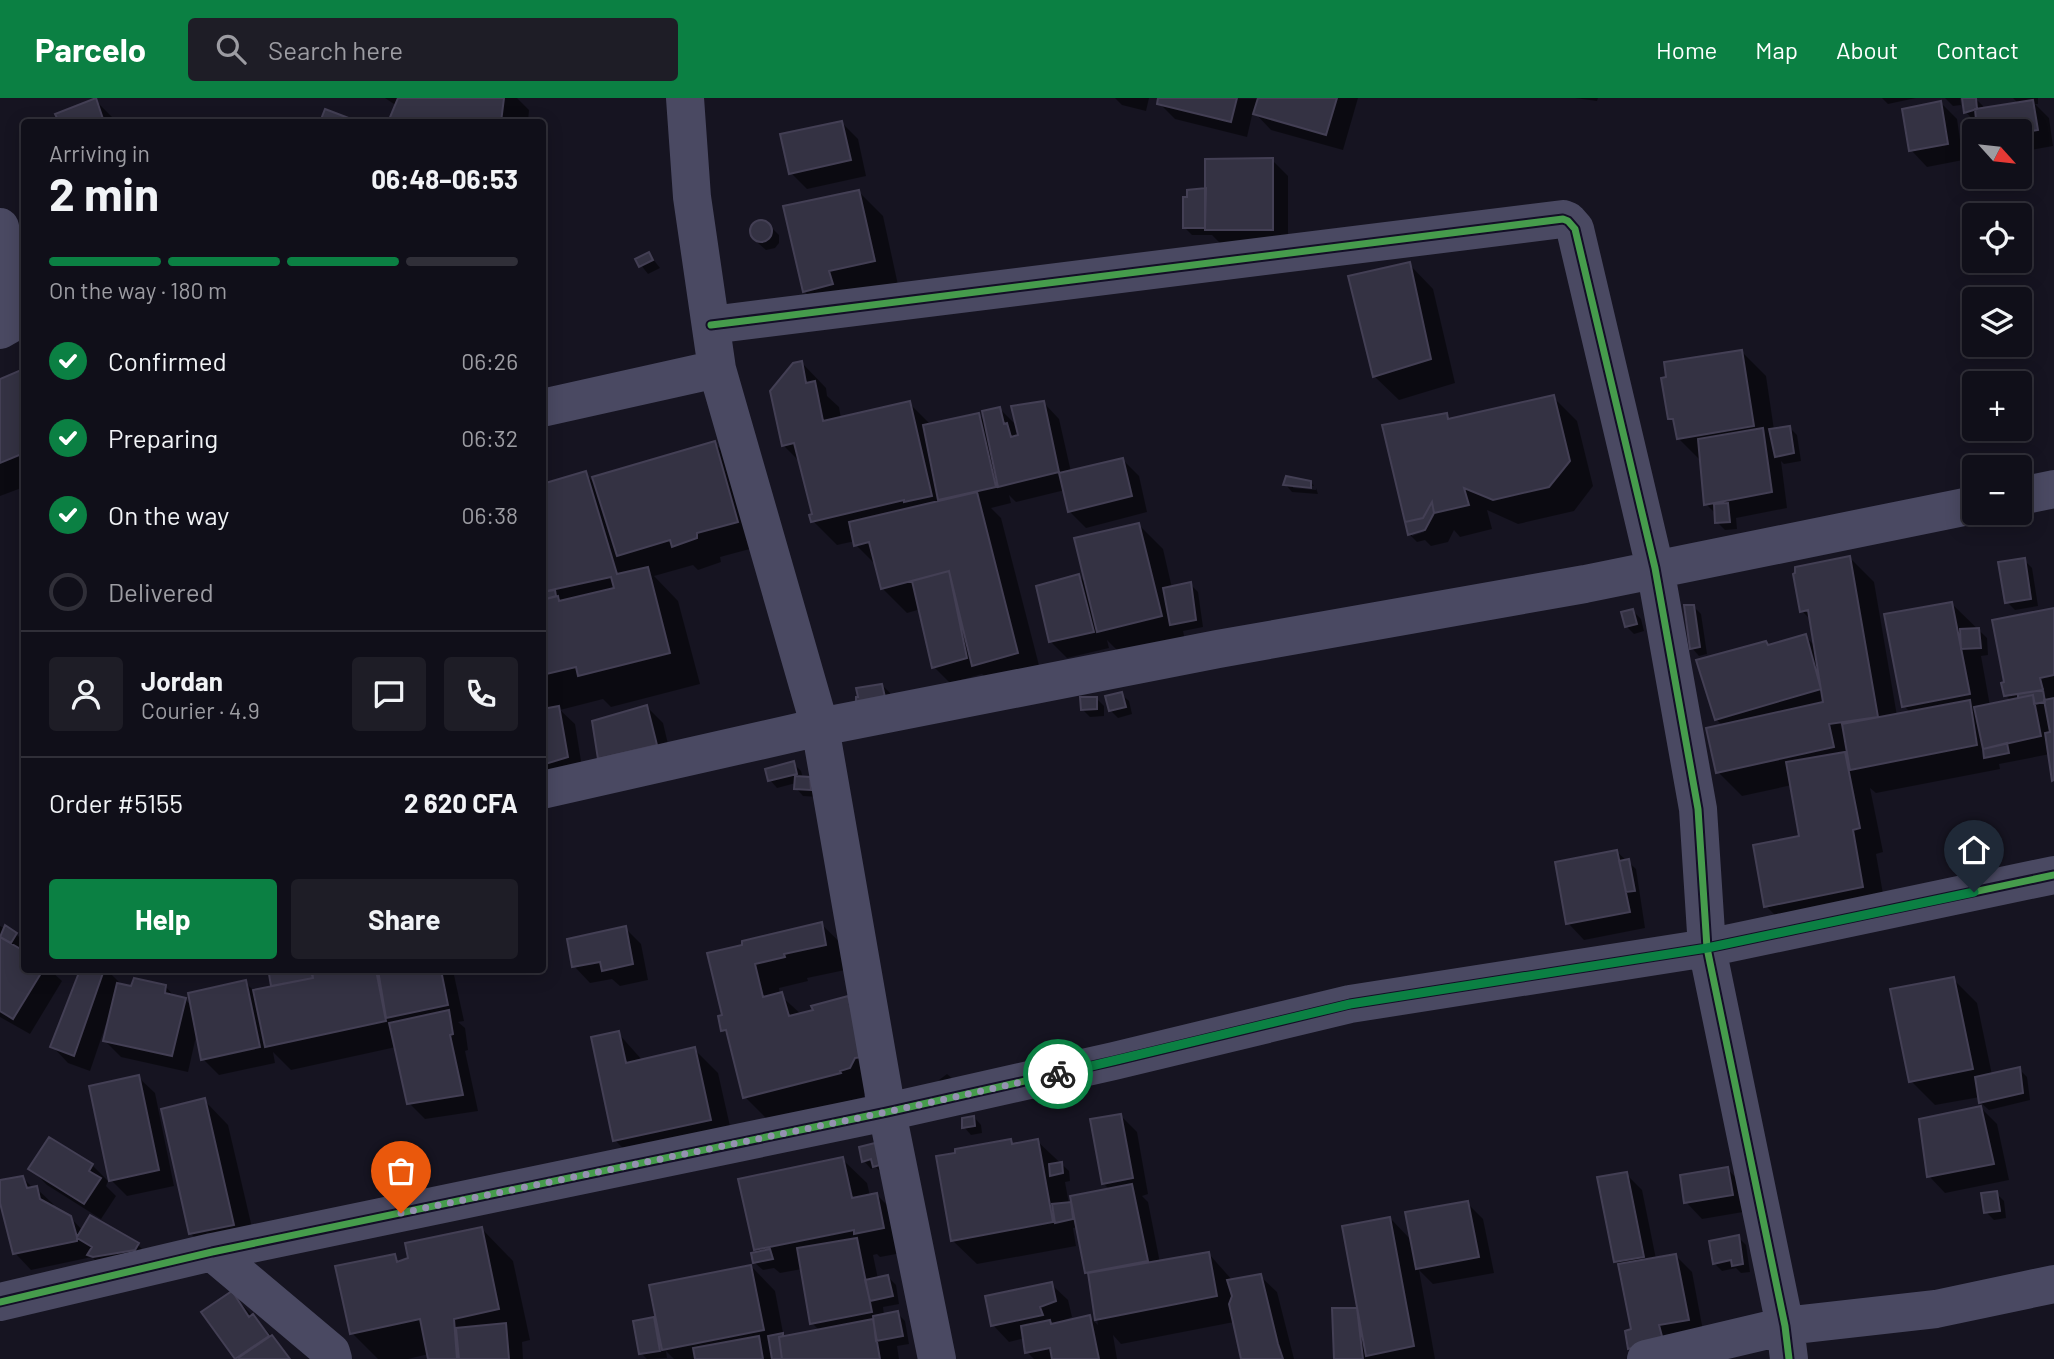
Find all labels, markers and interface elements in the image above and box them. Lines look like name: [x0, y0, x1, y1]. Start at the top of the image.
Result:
search box: [188, 18, 678, 81]
text: Parcelo: [35, 29, 146, 69]
icon: search: [212, 30, 250, 68]
text: Search here: [268, 34, 403, 65]
text: Home: [1656, 35, 1717, 64]
text: Map: [1755, 35, 1798, 64]
text: About: [1836, 35, 1898, 64]
text: Contact: [1936, 35, 2019, 64]
north arrow: [1962, 119, 2032, 189]
map controls: [1962, 119, 2032, 525]
text: Arriving in: [49, 139, 150, 167]
text: 06:48–06:53: [371, 163, 518, 194]
text: 2 min: [49, 165, 159, 220]
button: locate: [1962, 203, 2032, 273]
text: On the way · 180 m: [49, 276, 227, 304]
button: layers: [1962, 287, 2032, 357]
icon: check: [49, 342, 87, 380]
text: Confirmed: [108, 345, 227, 376]
text: 06:26: [461, 347, 518, 375]
button: +: [1962, 371, 2032, 441]
icon: check: [49, 419, 87, 457]
text: Preparing: [108, 422, 218, 453]
text: 06:32: [461, 424, 518, 452]
button: −: [1962, 455, 2032, 525]
icon: check: [49, 496, 87, 534]
text: On the way: [108, 499, 229, 530]
text: 06:38: [462, 501, 518, 529]
text: Delivered: [108, 576, 214, 607]
button: person: [49, 657, 123, 731]
button: chat: [352, 657, 426, 731]
button: phone: [444, 657, 518, 731]
text: Jordan: [141, 665, 223, 696]
text: Courier · 4.9: [141, 696, 260, 724]
text: Order #5155: [49, 787, 183, 818]
text: 2 620 CFA: [404, 787, 518, 818]
pin: [1944, 820, 2004, 892]
icon: home: [1955, 831, 1993, 869]
button: Help: [49, 879, 277, 959]
button: Share: [291, 879, 518, 959]
courier: [1023, 1039, 1093, 1109]
icon: bike: [1039, 1055, 1077, 1093]
pin: [371, 1141, 431, 1213]
icon: bag: [382, 1152, 420, 1190]

